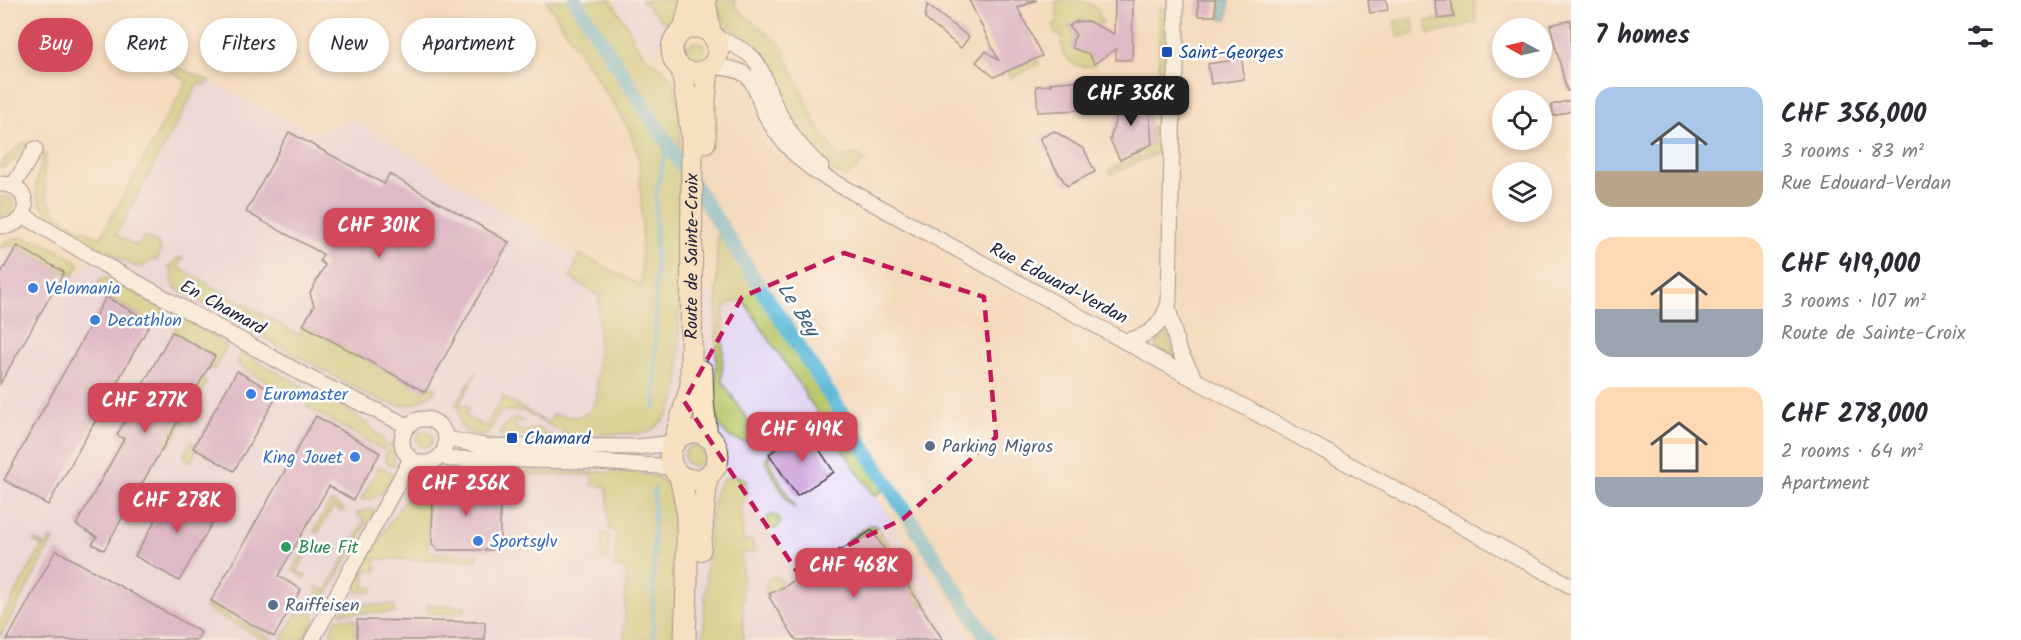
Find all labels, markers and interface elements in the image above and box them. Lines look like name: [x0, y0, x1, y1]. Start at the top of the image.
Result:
text: 7 homes: [1595, 15, 1690, 57]
chip: Buy: [18, 18, 93, 72]
chip: Rent: [105, 18, 188, 72]
chip: Filters: [200, 18, 297, 72]
chip: New: [309, 18, 389, 72]
chip: Apartment: [401, 18, 536, 72]
north arrow: [1492, 18, 1552, 78]
map controls: [1492, 18, 1552, 222]
icon: filters: [1964, 20, 1997, 53]
place label: Saint-Georges: [1179, 39, 1284, 68]
marker: Saint-Georges: [1160, 45, 1174, 59]
pin: CHF 356K: [1069, 76, 1193, 127]
text: CHF 356K: [1087, 79, 1175, 111]
button: locate: [1492, 90, 1552, 150]
text: CHF 356,000: [1781, 94, 1926, 136]
icon: home: [1643, 111, 1715, 183]
text: 3 rooms · 83 m²: [1781, 136, 1924, 168]
button: layers: [1492, 162, 1552, 222]
text: Rue Edouard-Verdan: [1781, 168, 1951, 200]
street label: Route de Sainte-Croix: [678, 173, 708, 340]
pin: CHF 301K: [317, 208, 441, 259]
text: CHF 301K: [337, 211, 421, 243]
street label: Rue Edouard-Verdan: [984, 236, 1133, 333]
text: CHF 419,000: [1781, 244, 1920, 286]
icon: home: [1643, 261, 1715, 333]
street label: En Chamard: [174, 273, 271, 344]
place label: Velomania: [45, 275, 120, 304]
water label: Le Bey: [768, 277, 828, 346]
marker: Velomania: [26, 281, 40, 295]
text: 3 rooms · 107 m²: [1781, 286, 1926, 318]
place label: Decathlon: [107, 307, 182, 336]
marker: Decathlon: [88, 313, 102, 327]
text: Route de Sainte-Croix: [1781, 318, 1965, 350]
place label: Euromaster: [263, 381, 349, 410]
pin: CHF 277K: [83, 383, 207, 434]
text: CHF 277K: [102, 386, 188, 418]
marker: Euromaster: [244, 387, 258, 401]
text: CHF 278,000: [1781, 394, 1928, 436]
icon: home: [1643, 411, 1715, 483]
pin: CHF 419K: [740, 412, 864, 463]
text: CHF 419K: [761, 415, 844, 447]
place label: Chamard: [524, 425, 592, 454]
marker: Chamard: [505, 431, 519, 445]
place label: Parking Migros: [942, 433, 1053, 462]
text: 2 rooms · 64 m²: [1781, 436, 1923, 468]
marker: Parking Migros: [923, 439, 937, 453]
place label: King Jouet: [262, 444, 344, 473]
marker: King Jouet: [348, 450, 362, 464]
pin: CHF 256K: [404, 466, 528, 517]
text: Apartment: [1781, 468, 1870, 500]
text: CHF 256K: [422, 469, 510, 501]
pin: CHF 278K: [115, 483, 239, 534]
text: CHF 278K: [133, 486, 221, 518]
place label: Sportsylv: [490, 528, 558, 557]
place label: Blue Fit: [298, 534, 360, 563]
marker: Sportsylv: [471, 534, 485, 548]
marker: Blue Fit: [279, 540, 293, 554]
pin: CHF 468K: [792, 548, 916, 599]
text: CHF 468K: [809, 551, 899, 583]
place label: Raiffeisen: [285, 592, 360, 621]
marker: Raiffeisen: [266, 598, 280, 612]

